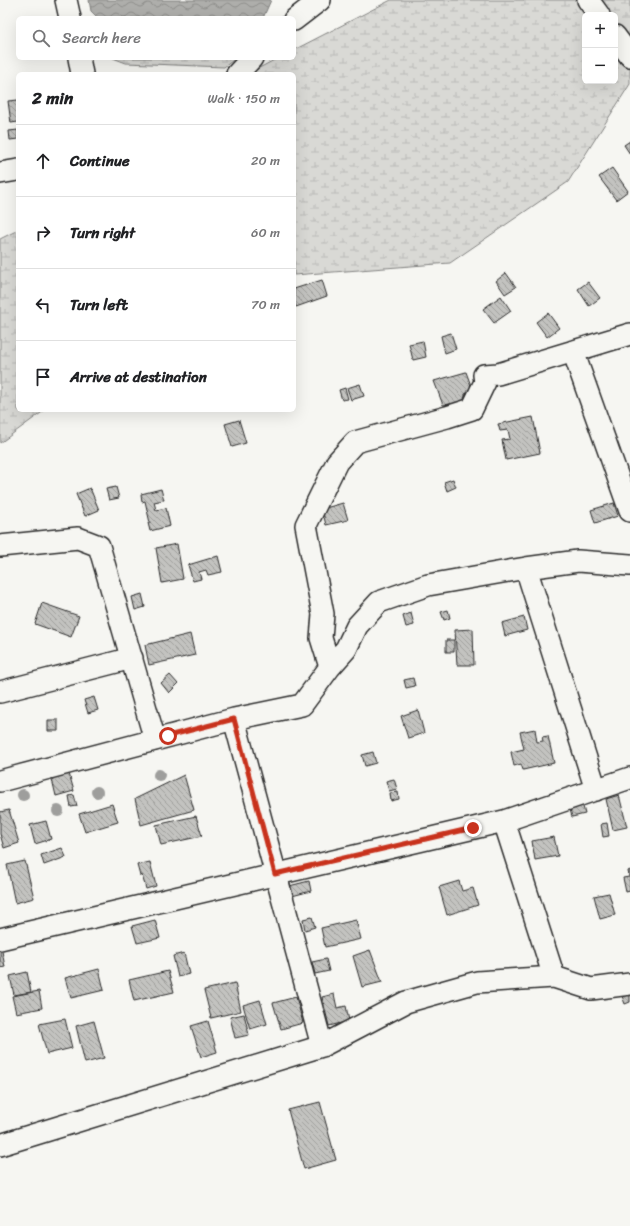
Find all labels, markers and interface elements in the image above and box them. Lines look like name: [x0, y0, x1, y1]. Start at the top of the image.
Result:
map controls: [582, 12, 618, 84]
button: +: [582, 12, 618, 48]
search box: [16, 16, 296, 60]
text: Search here: [62, 25, 141, 51]
icon: search: [30, 27, 52, 49]
button: −: [582, 48, 618, 84]
text: 2 min: [32, 83, 73, 113]
text: Walk · 150 m: [207, 87, 280, 110]
text: Continue: [70, 148, 130, 174]
text: 20 m: [251, 149, 280, 172]
icon: ahead: [32, 150, 54, 172]
text: Turn right: [70, 220, 135, 246]
text: 60 m: [251, 221, 280, 244]
icon: right: [32, 222, 54, 244]
text: Turn left: [70, 292, 128, 318]
text: 70 m: [251, 293, 280, 316]
icon: left: [32, 294, 54, 316]
text: Arrive at destination: [70, 364, 207, 390]
icon: arrive: [32, 366, 54, 388]
route start: [159, 727, 177, 745]
route end: [464, 819, 482, 837]

